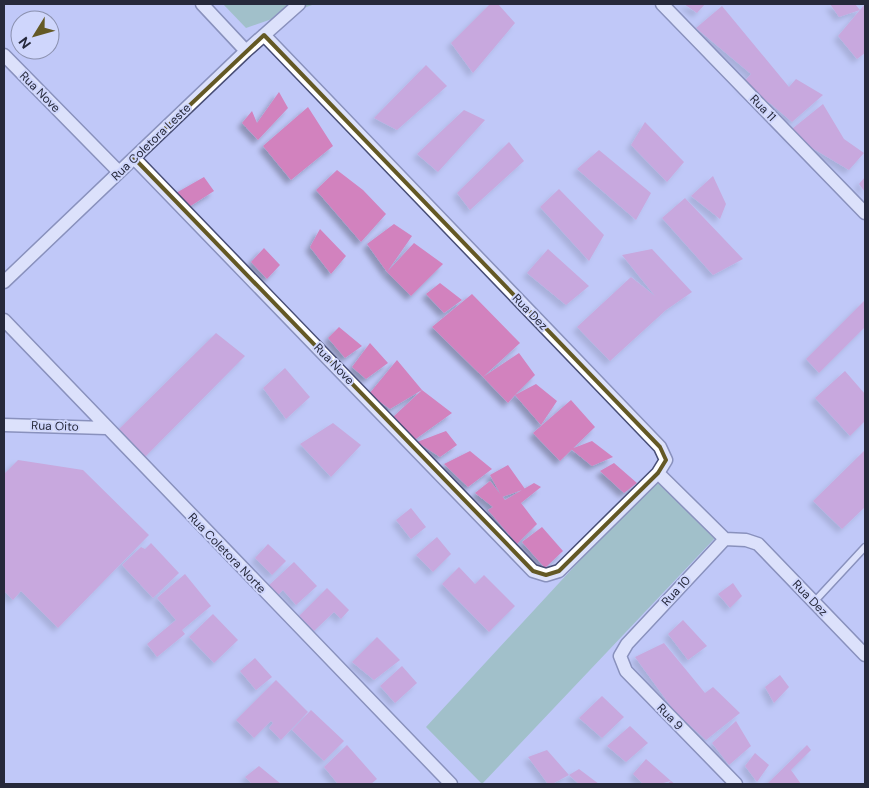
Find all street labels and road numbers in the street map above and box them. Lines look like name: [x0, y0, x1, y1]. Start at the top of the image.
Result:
street label: Rua Nove: [16, 68, 64, 116]
street label: Rua 11: [746, 91, 780, 125]
street label: Rua Coletora Leste: [108, 100, 194, 184]
street label: Rua Dez: [509, 291, 551, 333]
street label: Rua Nove: [310, 340, 358, 388]
street label: Rua Oito: [31, 417, 79, 435]
street label: Rua Coletora Norte: [185, 509, 270, 597]
street label: Rua 10: [658, 572, 694, 610]
street label: Rua Dez: [789, 577, 831, 619]
street label: Rua 9: [653, 700, 687, 734]

